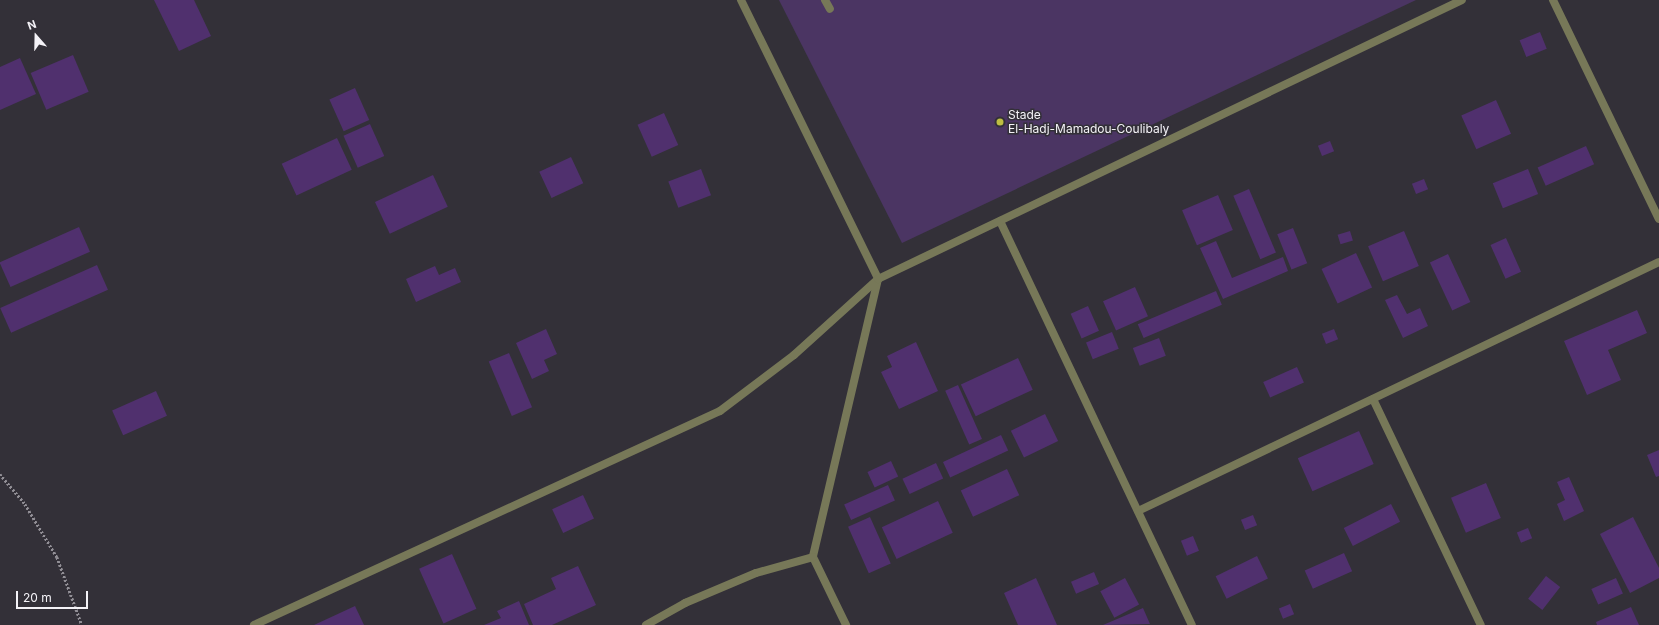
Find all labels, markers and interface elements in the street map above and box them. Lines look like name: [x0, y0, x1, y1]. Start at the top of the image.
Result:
north arrow: [16, 16, 56, 56]
text: N: [26, 17, 38, 33]
place label: Stade El-Hadj-Mamadou-Coulibaly: [1008, 108, 1169, 136]
marker: Stade El-Hadj-Mamadou-Coulibaly: [995, 117, 1005, 127]
scale bar: [18, 583, 90, 609]
text: 20 m: [23, 590, 52, 605]

